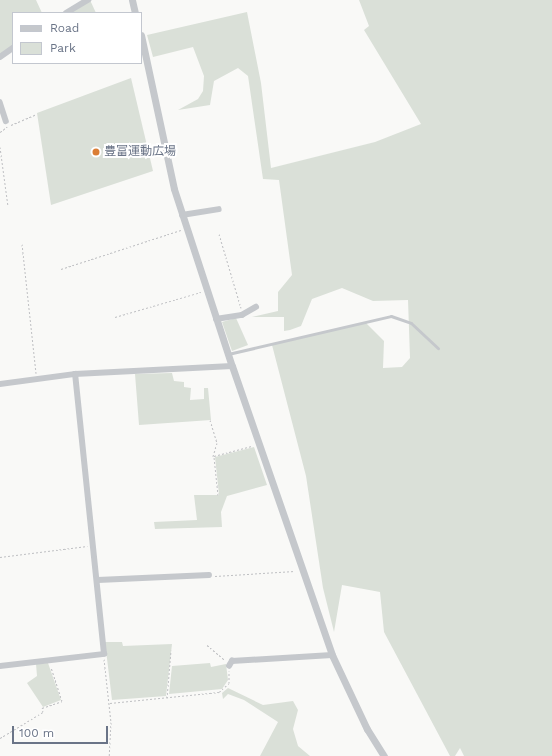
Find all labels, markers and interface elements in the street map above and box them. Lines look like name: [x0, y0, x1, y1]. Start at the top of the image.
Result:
legend: [12, 12, 142, 64]
text: Road: [50, 21, 79, 35]
text: Park: [50, 41, 76, 55]
place label: 豊富運動広場: [104, 145, 176, 159]
marker: 豊富運動広場: [91, 147, 101, 157]
scale bar: [14, 718, 110, 744]
text: 100 m: [19, 726, 54, 740]

